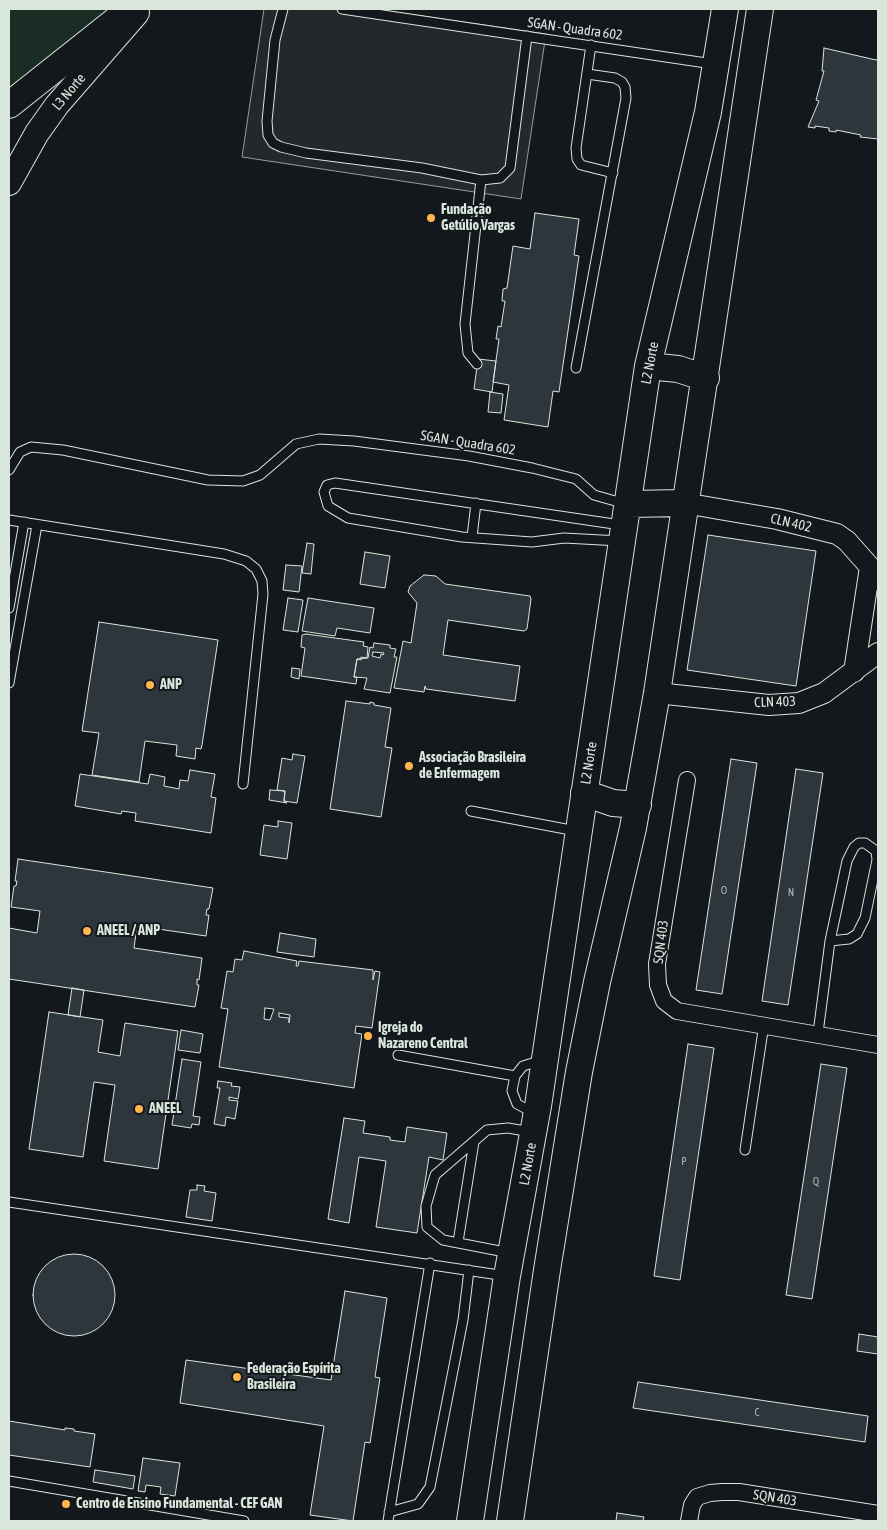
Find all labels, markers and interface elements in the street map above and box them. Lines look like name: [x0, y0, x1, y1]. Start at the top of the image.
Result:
street label: SGAN - Quadra 602: [526, 14, 624, 44]
street label: L3 Norte: [49, 70, 89, 114]
place label: Fundação Getúlio Vargas: [441, 202, 515, 234]
marker: Fundação Getúlio Vargas: [425, 212, 437, 224]
street label: L2 Norte: [638, 340, 662, 386]
street label: SGAN - Quadra 602: [419, 427, 517, 459]
street label: CLN 402: [769, 510, 813, 536]
place label: ANP: [160, 677, 182, 693]
marker: ANP: [144, 679, 156, 691]
street label: CLN 403: [754, 693, 796, 711]
street label: L2 Norte: [577, 740, 601, 786]
place label: Associação Brasileira de Enfermagem: [419, 750, 526, 782]
marker: Associação Brasileira de Enfermagem: [403, 760, 415, 772]
house number: O: [721, 884, 727, 898]
house number: N: [788, 886, 794, 900]
street label: SQN 403: [650, 919, 672, 965]
place label: ANEEL / ANP: [97, 923, 160, 939]
marker: ANEEL / ANP: [81, 925, 93, 937]
place label: Igreja do Nazareno Central: [378, 1020, 468, 1052]
marker: Igreja do Nazareno Central: [362, 1030, 374, 1042]
place label: ANEEL: [149, 1101, 181, 1117]
marker: ANEEL: [133, 1103, 145, 1115]
street label: L2 Norte: [516, 1141, 540, 1187]
house number: P: [681, 1155, 687, 1169]
house number: Q: [813, 1175, 819, 1189]
place label: Federação Espírita Brasileira: [247, 1361, 341, 1394]
marker: Federação Espírita Brasileira: [231, 1371, 243, 1383]
house number: C: [755, 1406, 759, 1420]
street label: SQN 403: [752, 1486, 798, 1510]
place label: Centro de Ensino Fundamental - CEF GAN: [76, 1496, 283, 1512]
marker: Centro de Ensino Fundamental - CEF GAN: [60, 1498, 72, 1510]

